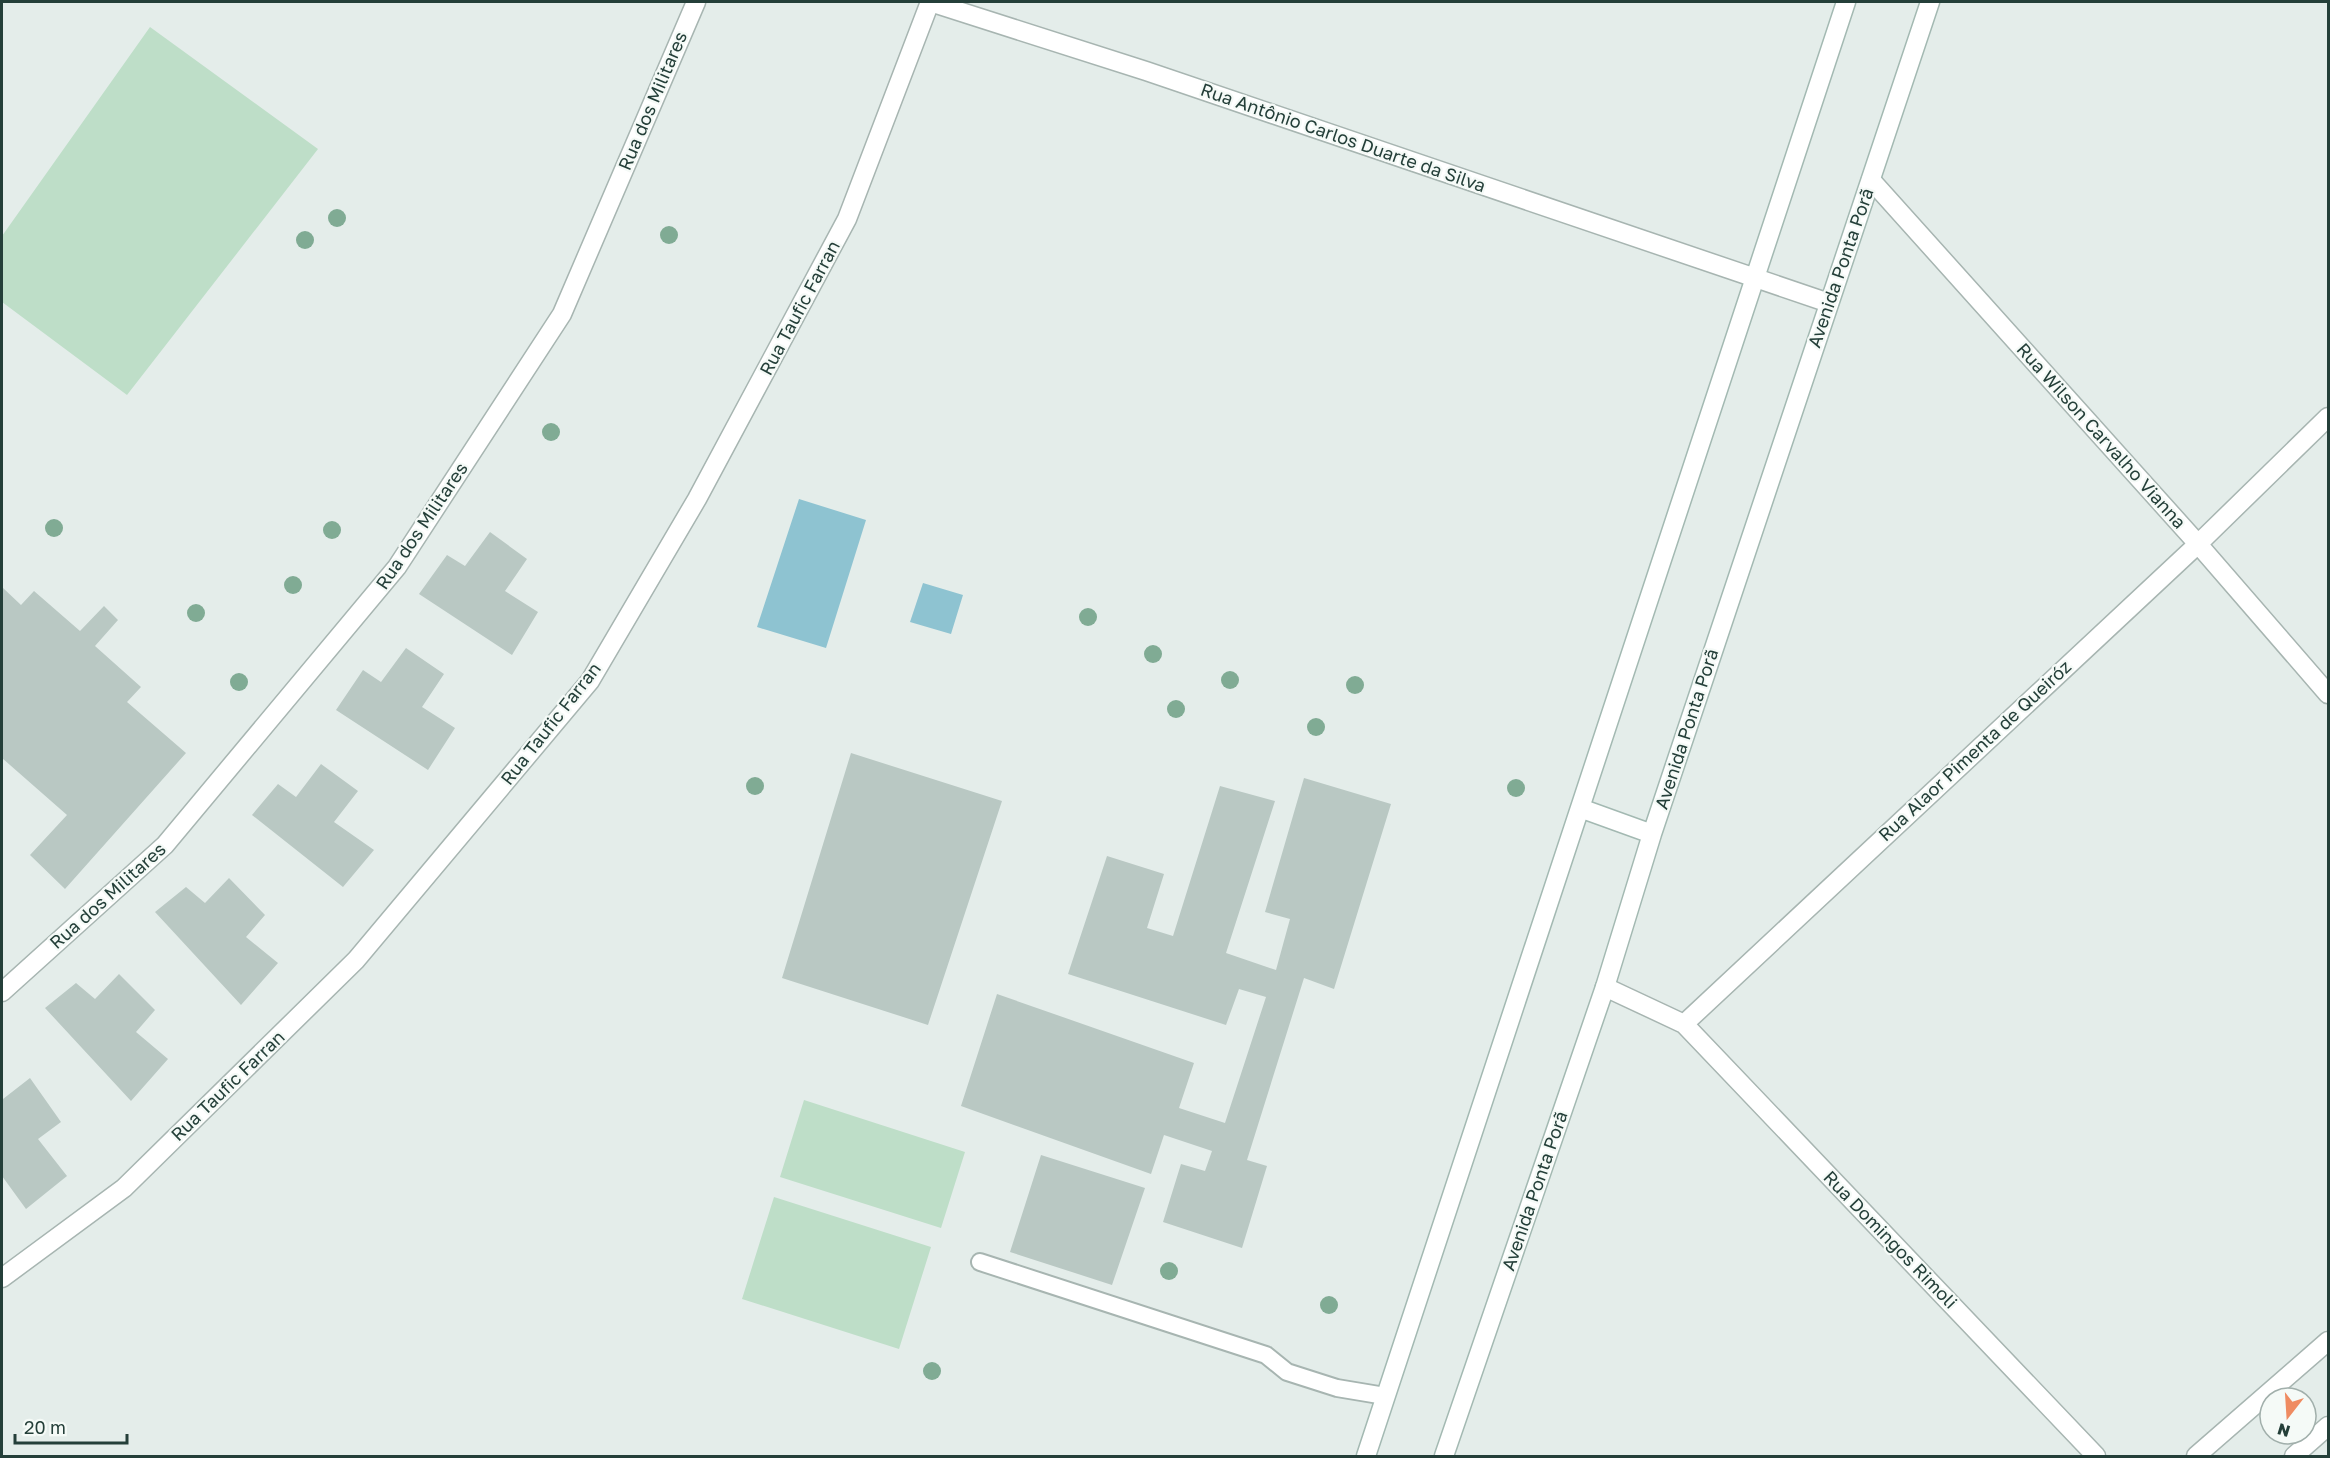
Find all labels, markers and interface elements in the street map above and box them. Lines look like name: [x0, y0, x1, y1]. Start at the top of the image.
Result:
street label: Rua dos Militares: [613, 28, 691, 173]
street label: Rua Antônio Carlos Duarte da Silva: [1198, 78, 1489, 196]
street label: Avenida Ponta Porã: [1802, 185, 1878, 350]
street label: Rua Taufic Farran: [754, 236, 844, 379]
street label: Rua Wilson Carvalho Vianna: [2012, 338, 2191, 533]
street label: Rua dos Militares: [371, 458, 472, 593]
street label: Avenida Ponta Porã: [1650, 646, 1722, 812]
street label: Rua Alaor Pimenta de Queiróz: [1873, 655, 2075, 845]
street label: Rua Taufic Farran: [496, 658, 605, 789]
street label: Rua dos Militares: [45, 837, 170, 953]
street label: Rua Taufic Farran: [166, 1025, 289, 1145]
street label: Avenida Ponta Porã: [1496, 1108, 1572, 1273]
street label: Rua Domingos Rimoli: [1819, 1166, 1962, 1313]
north arrow: [2258, 1386, 2318, 1446]
scale bar: [15, 1407, 128, 1445]
text: 20 m: [24, 1416, 66, 1438]
text: N: [2275, 1419, 2292, 1442]

